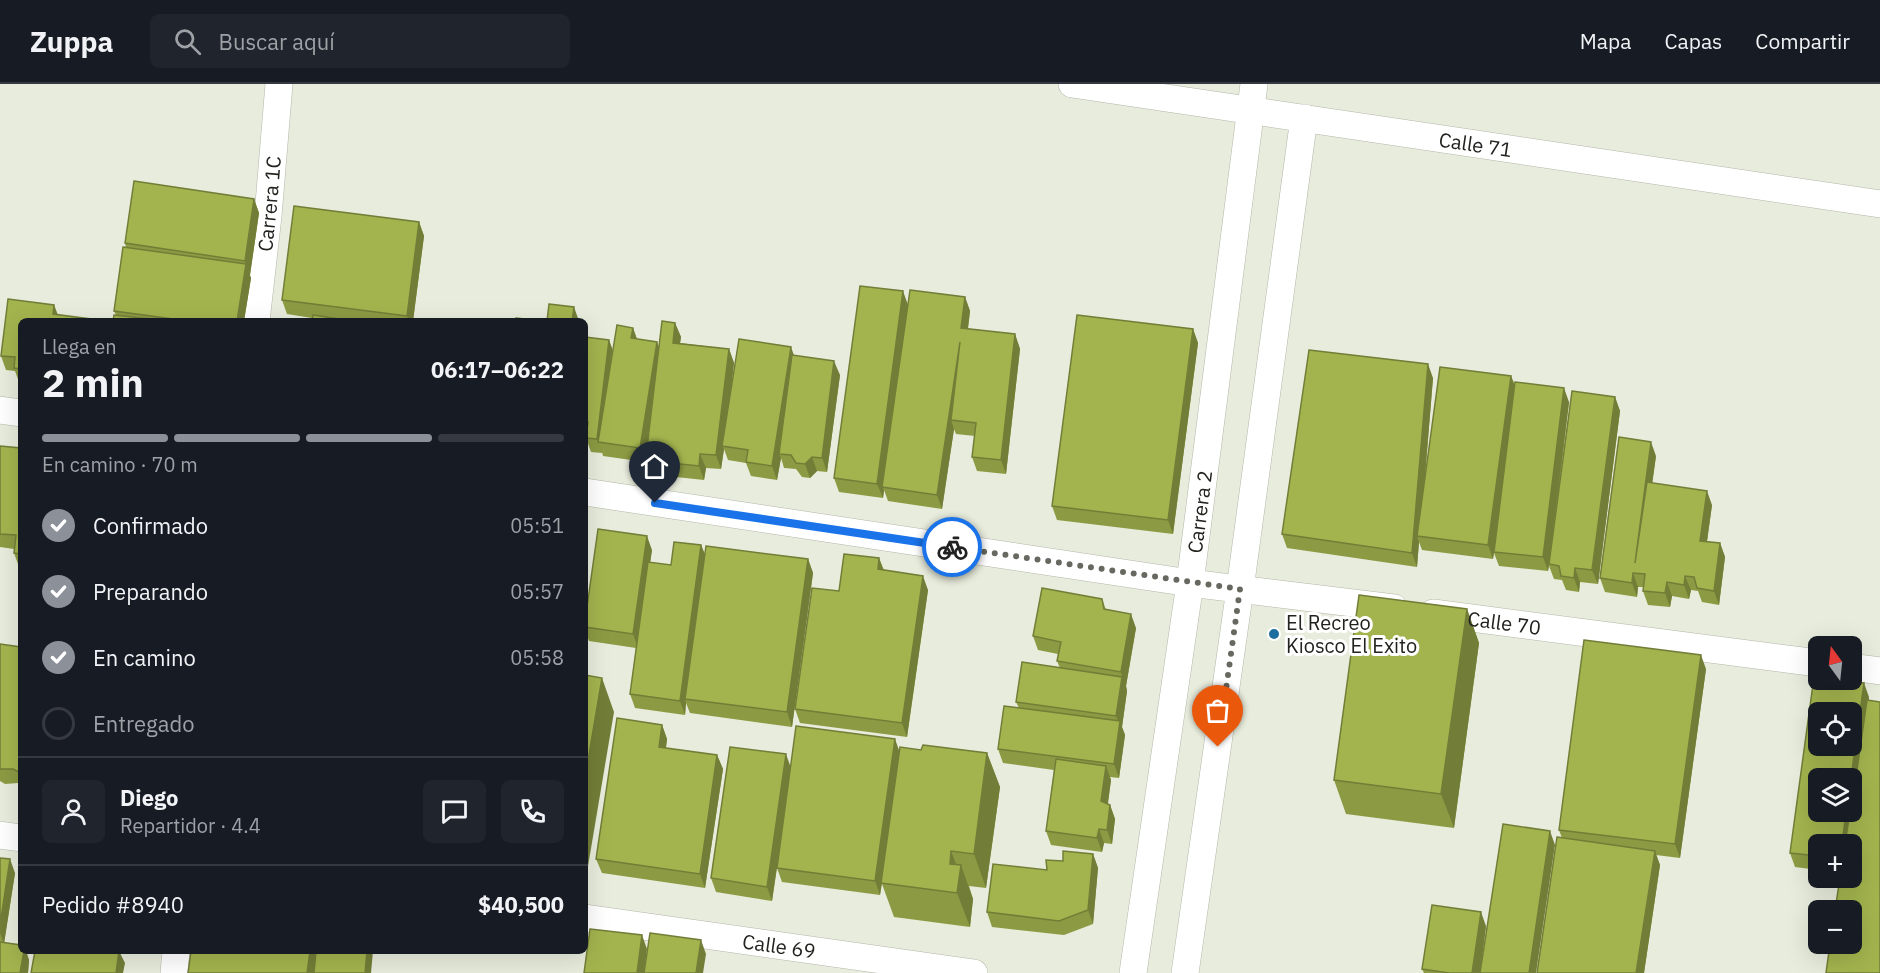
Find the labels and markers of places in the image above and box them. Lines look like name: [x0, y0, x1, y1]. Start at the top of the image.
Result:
pin: [629, 441, 680, 503]
place label: El Recreo Kiosco El Exito: [1286, 609, 1417, 659]
marker: El Recreo Kiosco El Exito: [1267, 627, 1281, 641]
pin: [1192, 685, 1243, 747]

